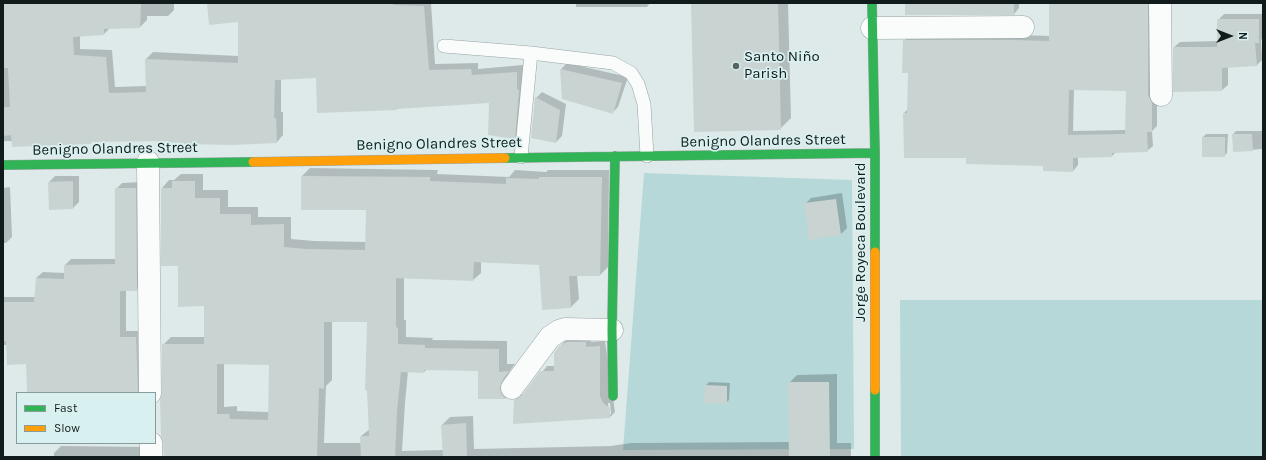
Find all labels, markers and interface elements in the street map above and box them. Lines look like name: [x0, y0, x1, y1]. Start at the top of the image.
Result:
north arrow: [1210, 16, 1250, 56]
text: N: [1236, 32, 1249, 40]
place label: Santo Niño Parish: [744, 48, 820, 83]
marker: Santo Niño Parish: [731, 61, 741, 71]
street label: Benigno Olandres Street: [680, 131, 846, 151]
street label: Benigno Olandres Street: [356, 134, 522, 154]
street label: Benigno Olandres Street: [32, 139, 198, 159]
street label: Jorge Royeca Boulevard: [852, 162, 870, 322]
legend: [16, 392, 156, 444]
text: Fast: [54, 401, 77, 415]
text: Slow: [54, 421, 80, 435]

